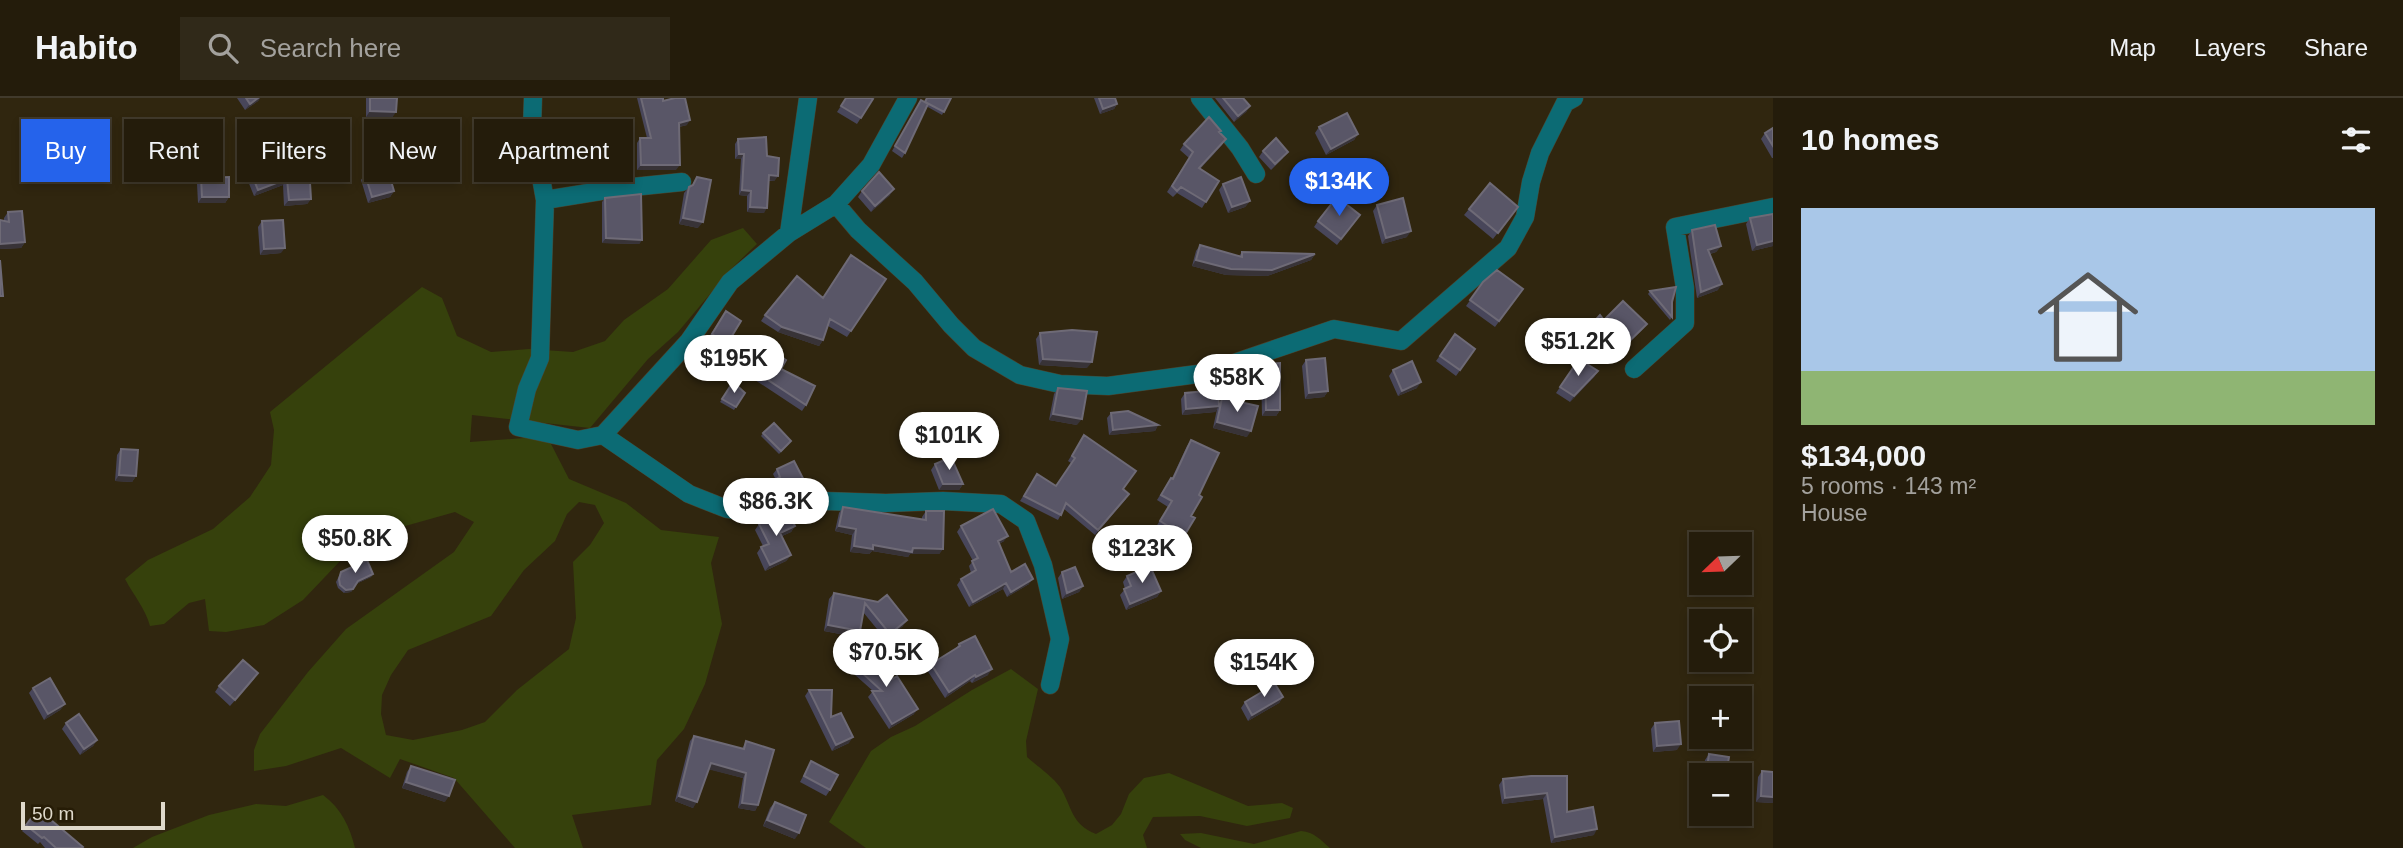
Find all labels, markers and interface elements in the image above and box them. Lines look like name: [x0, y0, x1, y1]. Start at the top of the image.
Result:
search box: [180, 17, 670, 80]
text: Habito: [35, 29, 138, 66]
icon: search: [204, 29, 242, 67]
text: Search here: [260, 33, 401, 63]
text: Map: [2109, 34, 2156, 61]
text: Layers: [2194, 34, 2266, 61]
text: Share: [2304, 34, 2368, 61]
chip: Buy: [21, 119, 110, 182]
chip: Rent: [124, 119, 223, 182]
chip: Filters: [237, 119, 350, 182]
chip: New: [364, 119, 460, 182]
chip: Apartment: [474, 119, 633, 182]
icon: filters: [2337, 121, 2375, 159]
text: 10 homes: [1801, 123, 1939, 156]
pin: $134K: [1290, 158, 1388, 218]
text: $134K: [1305, 168, 1373, 194]
icon: home: [2025, 254, 2151, 380]
pin: $51.2K: [1521, 318, 1635, 378]
text: $51.2K: [1541, 328, 1615, 354]
pin: $195K: [685, 336, 783, 395]
text: $195K: [700, 345, 768, 371]
pin: $58K: [1196, 354, 1278, 414]
text: $58K: [1210, 364, 1264, 390]
pin: $101K: [900, 412, 998, 472]
text: $101K: [915, 422, 983, 448]
text: $134,000: [1801, 439, 1926, 472]
text: 5 rooms · 143 m²: [1801, 473, 1976, 499]
pin: $86.3K: [719, 478, 833, 538]
text: $86.3K: [739, 488, 813, 514]
text: House: [1801, 500, 1867, 526]
pin: $50.8K: [298, 516, 412, 575]
text: $50.8K: [318, 525, 392, 551]
pin: $123K: [1093, 526, 1191, 585]
north arrow: [1689, 532, 1752, 595]
map controls: [1689, 532, 1752, 826]
text: $123K: [1108, 535, 1176, 561]
button: locate: [1689, 609, 1752, 672]
pin: $70.5K: [829, 630, 943, 689]
text: $70.5K: [849, 639, 923, 665]
pin: $154K: [1215, 640, 1313, 699]
text: $154K: [1230, 649, 1298, 675]
button: +: [1689, 686, 1752, 749]
button: −: [1689, 763, 1752, 826]
scale bar: [21, 799, 164, 831]
text: 50 m: [32, 803, 74, 824]

